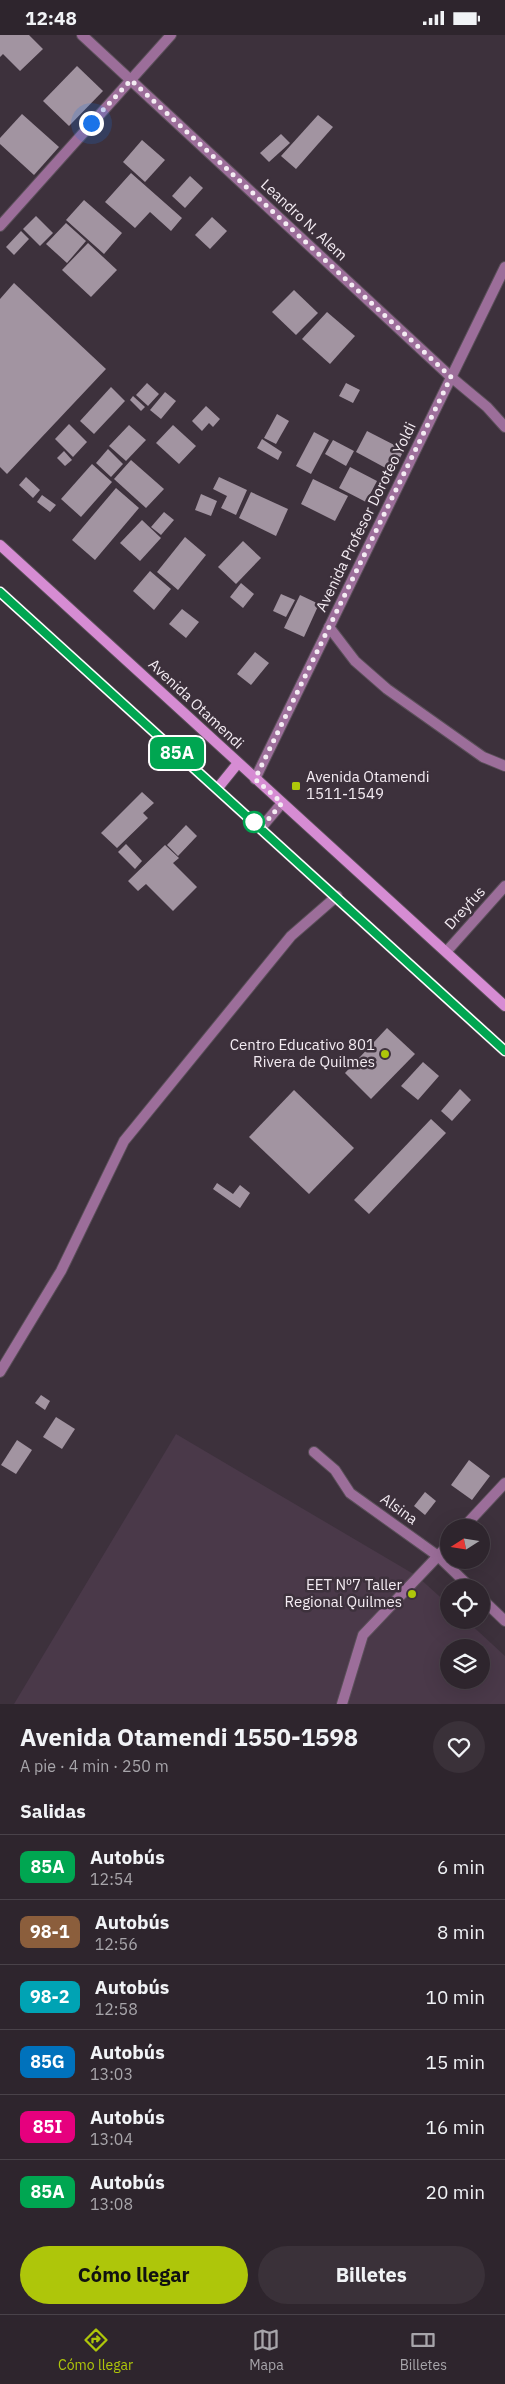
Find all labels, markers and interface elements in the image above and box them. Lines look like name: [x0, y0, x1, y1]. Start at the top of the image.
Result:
text: 12:48: [25, 6, 77, 30]
your location: [79, 111, 104, 136]
street label: Leandro N. Alem: [257, 175, 352, 265]
street label: Avenida Profesor Doroteo Yoldi: [311, 419, 420, 615]
street label: Avenida Otamendi: [145, 655, 248, 753]
line badge: 85A: [148, 737, 206, 769]
text: 85A: [160, 741, 194, 764]
place label: Avenida Otamendi 1511-1549: [306, 767, 430, 803]
marker: Avenida Otamendi 1511-1549: [290, 780, 302, 792]
unlabelled marker: [243, 811, 265, 833]
street label: Dreyfus: [440, 882, 489, 933]
place label: Centro Educativo 801 Rivera de Quilmes: [230, 1035, 375, 1071]
marker: Centro Educativo 801 Rivera de Quilmes: [379, 1048, 391, 1060]
street label: Alsina: [377, 1489, 422, 1528]
north arrow: [440, 1519, 490, 1569]
map controls: [440, 1519, 490, 1689]
place label: EET Nº7 Taller Regional Quilmes: [285, 1575, 402, 1611]
button: locate: [440, 1579, 490, 1629]
marker: EET Nº7 Taller Regional Quilmes: [406, 1588, 418, 1600]
button: layers: [440, 1639, 490, 1689]
text: Avenida Otamendi 1550-1598: [20, 1721, 358, 1753]
button: heart: [433, 1721, 485, 1773]
text: A pie · 4 min · 250 m: [20, 1756, 169, 1776]
text: Salidas: [20, 1799, 86, 1823]
text: Autobús: [90, 1845, 165, 1869]
text: 85A: [31, 1855, 64, 1878]
text: 6 min: [437, 1855, 485, 1879]
text: 12:54: [90, 1869, 133, 1889]
text: Autobús: [95, 1910, 169, 1934]
text: 98-1: [30, 1920, 70, 1943]
text: 8 min: [437, 1920, 485, 1944]
text: 12:56: [95, 1934, 138, 1954]
text: Autobús: [95, 1975, 169, 1999]
text: 98-2: [30, 1985, 70, 2008]
text: 10 min: [426, 1985, 485, 2009]
text: 12:58: [95, 1999, 138, 2019]
text: Autobús: [90, 2040, 165, 2064]
text: 85G: [30, 2050, 65, 2073]
text: 15 min: [426, 2050, 485, 2074]
text: 13:03: [90, 2064, 133, 2084]
text: Autobús: [90, 2105, 165, 2129]
text: 85I: [33, 2115, 62, 2138]
text: 16 min: [426, 2115, 485, 2139]
text: 13:04: [90, 2129, 133, 2149]
text: Autobús: [90, 2170, 165, 2194]
text: 85A: [31, 2180, 64, 2203]
text: 20 min: [426, 2180, 485, 2204]
text: 13:08: [90, 2194, 133, 2214]
button: Cómo llegar: [20, 2246, 248, 2304]
button: Billetes: [258, 2246, 485, 2304]
tab: Cómo llegar: [58, 2326, 133, 2374]
tab: Mapa: [249, 2326, 284, 2374]
tab: Billetes: [400, 2326, 447, 2374]

